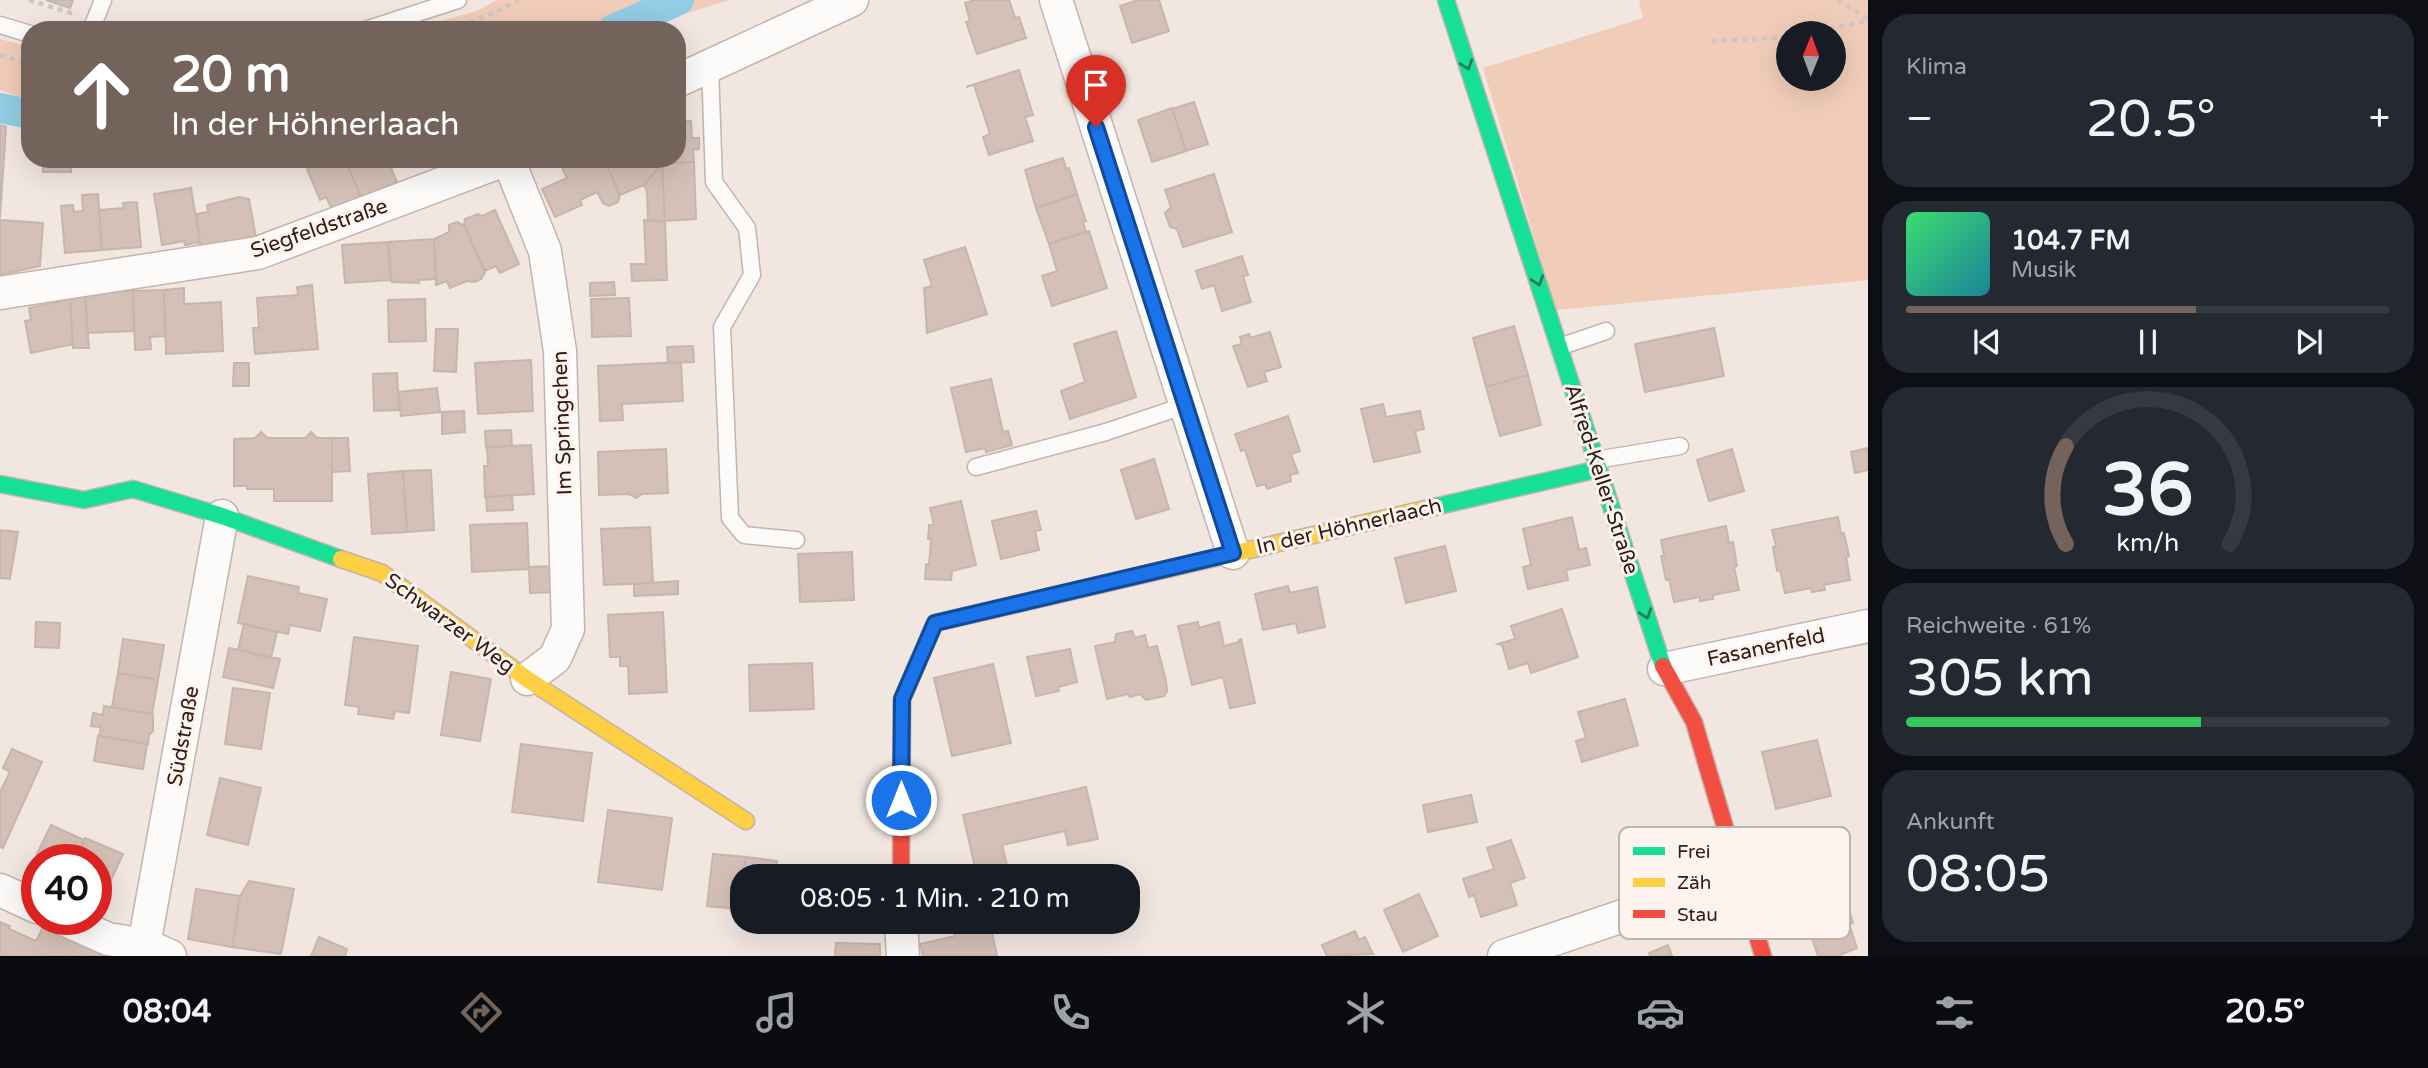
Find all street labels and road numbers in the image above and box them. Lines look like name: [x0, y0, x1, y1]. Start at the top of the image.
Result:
street label: Siegfeldstraße: [247, 193, 391, 264]
street label: Im Springchen: [547, 350, 578, 496]
street label: Alfred-Keller-Straße: [1559, 381, 1644, 577]
street label: In der Höhnerlaach: [1254, 493, 1444, 560]
street label: Schwarzer Weg: [380, 568, 519, 679]
street label: Fasanenfeld: [1705, 623, 1827, 672]
street label: Südstraße: [162, 684, 205, 788]

